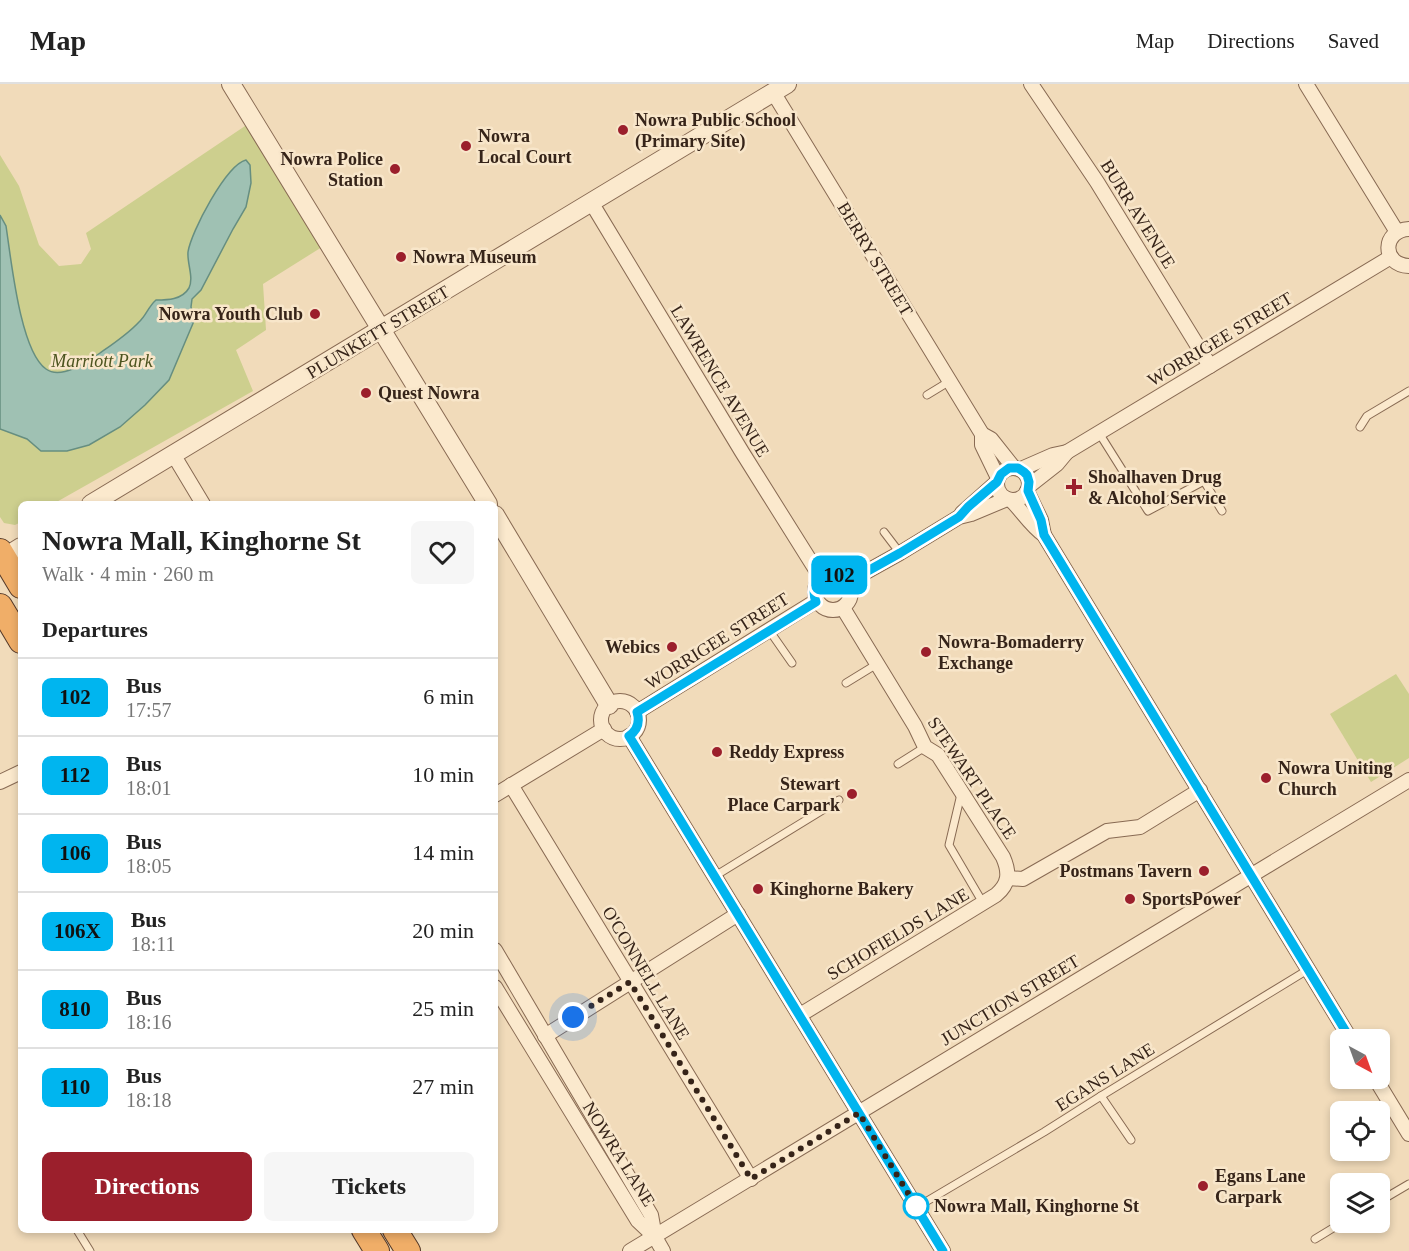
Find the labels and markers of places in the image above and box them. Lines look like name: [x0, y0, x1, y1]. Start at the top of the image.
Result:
place label: Nowra Public School (Primary Site): [635, 110, 796, 152]
marker: Nowra Public School (Primary Site): [616, 123, 630, 137]
place label: Nowra Local Court: [478, 126, 572, 167]
marker: Nowra Local Court: [459, 139, 473, 153]
place label: Nowra Police Station: [281, 149, 383, 190]
marker: Nowra Police Station: [388, 162, 402, 176]
place label: Nowra Museum: [413, 247, 537, 267]
marker: Nowra Museum: [394, 250, 408, 264]
place label: Nowra Youth Club: [159, 304, 303, 324]
marker: Nowra Youth Club: [308, 307, 322, 321]
place label: Quest Nowra: [378, 383, 480, 403]
marker: Quest Nowra: [359, 386, 373, 400]
place label: Shoalhaven Drug & Alcohol Service: [1088, 467, 1226, 508]
marker: Shoalhaven Drug & Alcohol Service: [1065, 478, 1083, 496]
place label: Nowra-Bomaderry Exchange: [938, 632, 1084, 673]
place label: Webics: [605, 637, 660, 657]
marker: Webics: [665, 640, 679, 654]
marker: Nowra-Bomaderry Exchange: [919, 645, 933, 659]
place label: Reddy Express: [729, 742, 844, 762]
marker: Reddy Express: [710, 745, 724, 759]
place label: Nowra Uniting Church: [1278, 758, 1393, 799]
marker: Nowra Uniting Church: [1259, 771, 1273, 785]
place label: Stewart Place Carpark: [728, 774, 840, 815]
marker: Stewart Place Carpark: [845, 787, 859, 801]
place label: Postmans Tavern: [1059, 861, 1192, 881]
marker: Postmans Tavern: [1197, 864, 1211, 878]
place label: Kinghorne Bakery: [770, 879, 914, 899]
marker: Kinghorne Bakery: [751, 882, 765, 896]
place label: SportsPower: [1142, 889, 1241, 909]
marker: SportsPower: [1123, 892, 1137, 906]
place label: Egans Lane Carpark: [1215, 1166, 1306, 1207]
marker: Egans Lane Carpark: [1196, 1179, 1210, 1193]
marker: Nowra Mall, Kinghorne St: [903, 1193, 929, 1219]
place label: Nowra Mall, Kinghorne St: [934, 1196, 1139, 1216]

